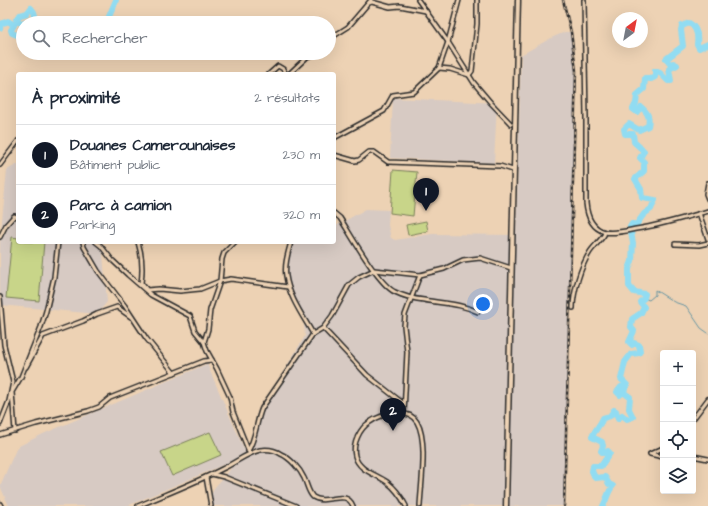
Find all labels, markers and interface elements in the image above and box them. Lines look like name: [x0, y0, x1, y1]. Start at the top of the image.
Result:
north arrow: [612, 12, 648, 48]
search box: [16, 16, 336, 60]
icon: search: [30, 27, 52, 49]
text: Rechercher: [62, 28, 147, 49]
text: À proximité: [32, 86, 121, 110]
text: 2 résultats: [254, 89, 320, 107]
text: Douanes Camerounaises: [70, 135, 236, 156]
text: 1: [44, 146, 46, 164]
text: 230 m: [282, 146, 320, 164]
text: Bâtiment public: [70, 156, 161, 174]
pin: 1: [413, 178, 439, 211]
text: Parc à camion: [70, 195, 172, 216]
text: 2: [41, 206, 49, 224]
text: 320 m: [282, 206, 320, 224]
text: Parking: [70, 216, 115, 234]
your location: [473, 294, 493, 314]
map controls: [660, 350, 696, 494]
button: +: [660, 350, 696, 386]
button: −: [660, 386, 696, 422]
pin: 2: [380, 398, 406, 431]
button: locate: [660, 422, 696, 458]
button: layers: [660, 458, 696, 494]

